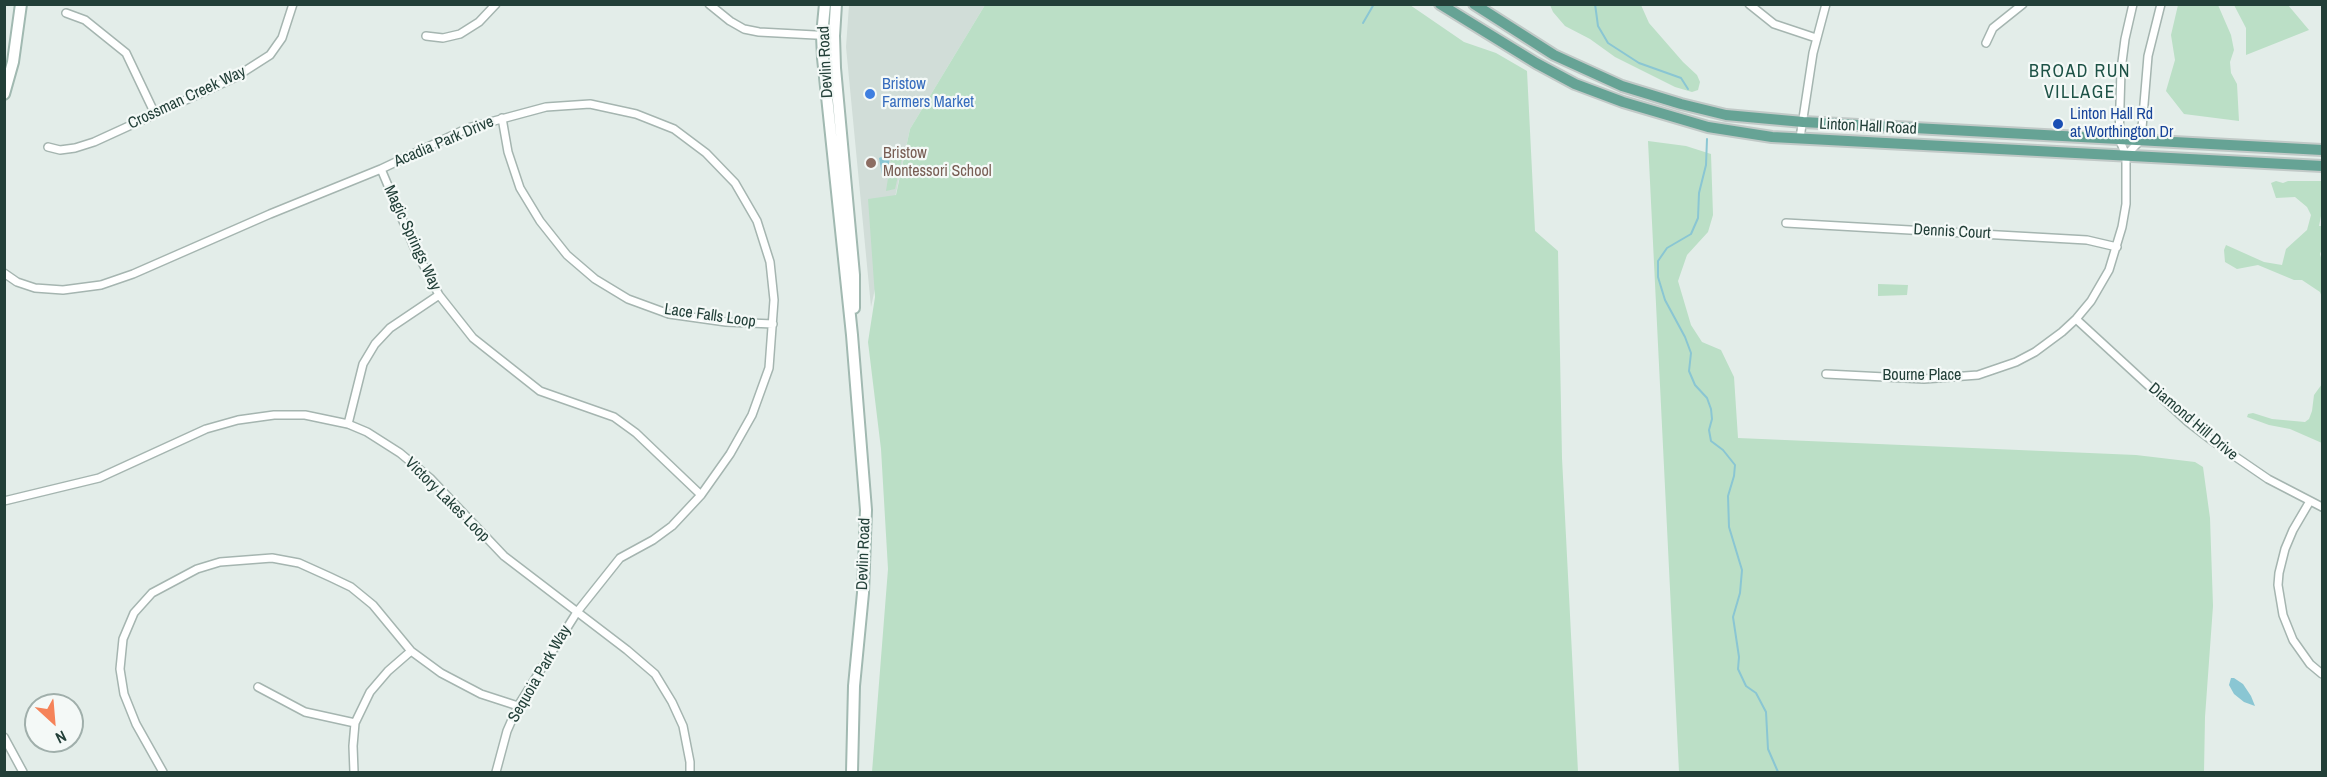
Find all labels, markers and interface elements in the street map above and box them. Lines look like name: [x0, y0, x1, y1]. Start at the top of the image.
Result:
street label: Devlin Road: [815, 25, 837, 99]
district label: BROAD RUN VILLAGE: [2029, 61, 2131, 104]
street label: Crossman Creek Way: [125, 62, 249, 134]
place label: Bristow Farmers Market: [882, 75, 974, 113]
marker: Bristow Farmers Market: [863, 87, 877, 101]
place label: Linton Hall Rd at Worthington Dr: [2070, 105, 2173, 143]
street label: Acadia Park Drive: [391, 112, 497, 172]
street label: Linton Hall Road: [1819, 115, 1917, 139]
marker: Linton Hall Rd at Worthington Dr: [2051, 117, 2065, 131]
place label: Bristow Montessori School: [883, 144, 992, 182]
marker: Bristow Montessori School: [864, 156, 878, 170]
street label: Magic Springs Way: [379, 182, 445, 294]
street label: Dennis Court: [1913, 220, 1991, 244]
street label: Lace Falls Loop: [663, 300, 757, 332]
street label: Bourne Place: [1883, 366, 1961, 386]
street label: Diamond Hill Drive: [2144, 379, 2242, 465]
street label: Victory Lakes Loop: [401, 454, 493, 546]
street label: Devlin Road: [853, 518, 875, 590]
street label: Sequoia Park Way: [504, 622, 576, 726]
north arrow: [24, 693, 84, 753]
text: N: [52, 725, 70, 749]

